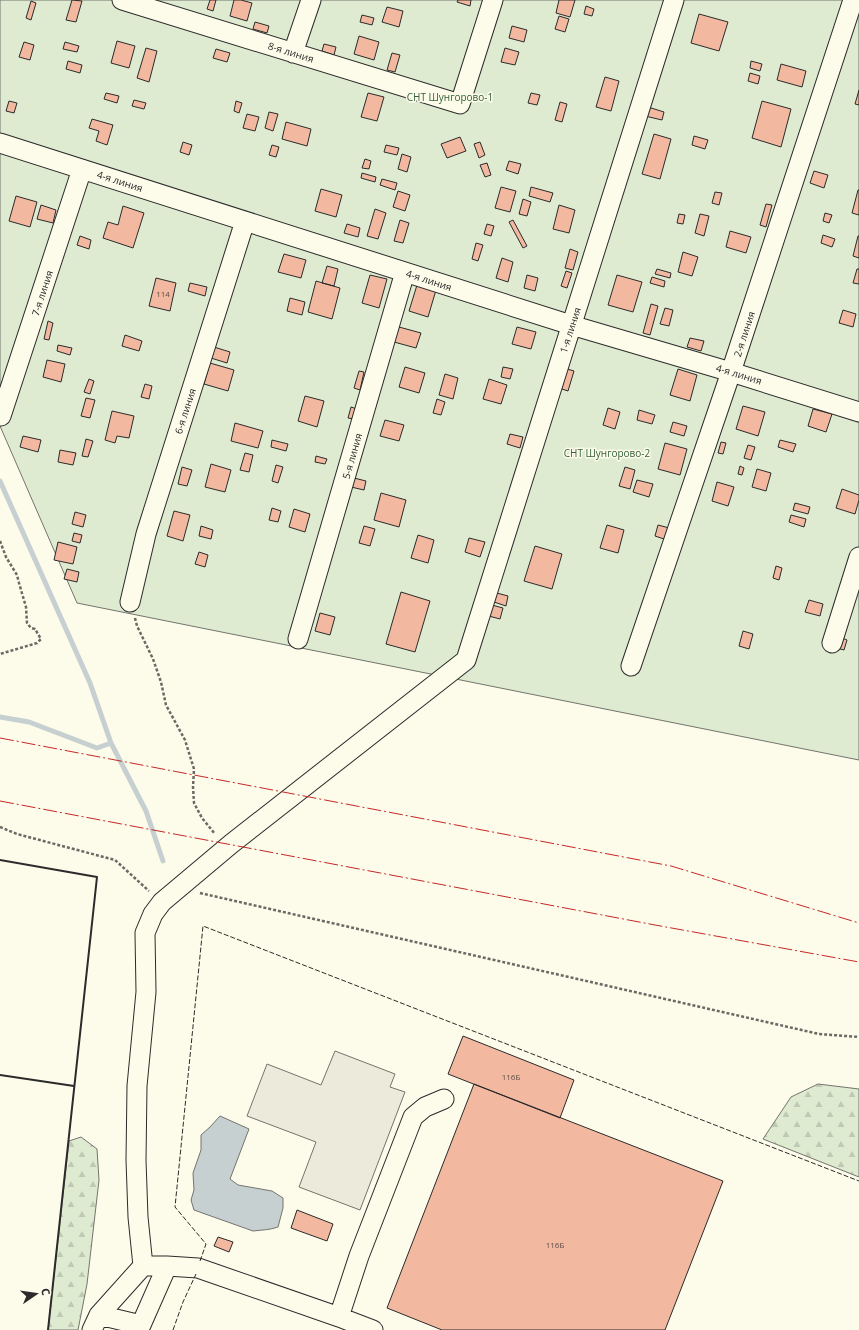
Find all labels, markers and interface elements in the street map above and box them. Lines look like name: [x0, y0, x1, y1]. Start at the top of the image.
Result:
street label: 8-я линия: [266, 38, 316, 66]
park label: СНТ Шунгорово-1: [407, 90, 493, 104]
street label: 4-я линия: [95, 167, 145, 195]
street label: 4-я линия: [404, 266, 454, 294]
street label: 7-я линия: [28, 268, 56, 318]
house number: 114: [156, 288, 170, 299]
street label: 1-я линия: [556, 305, 584, 355]
street label: 2-я линия: [730, 309, 758, 359]
street label: 4-я линия: [714, 360, 764, 388]
street label: 6-я линия: [171, 386, 199, 436]
street label: 5-я линия: [339, 431, 365, 481]
park label: СНТ Шунгорово-2: [564, 446, 651, 460]
house number: 116Б: [502, 1071, 520, 1082]
house number: 116Б: [546, 1239, 564, 1250]
north arrow: [16, 1274, 56, 1314]
text: С: [38, 1287, 54, 1297]

